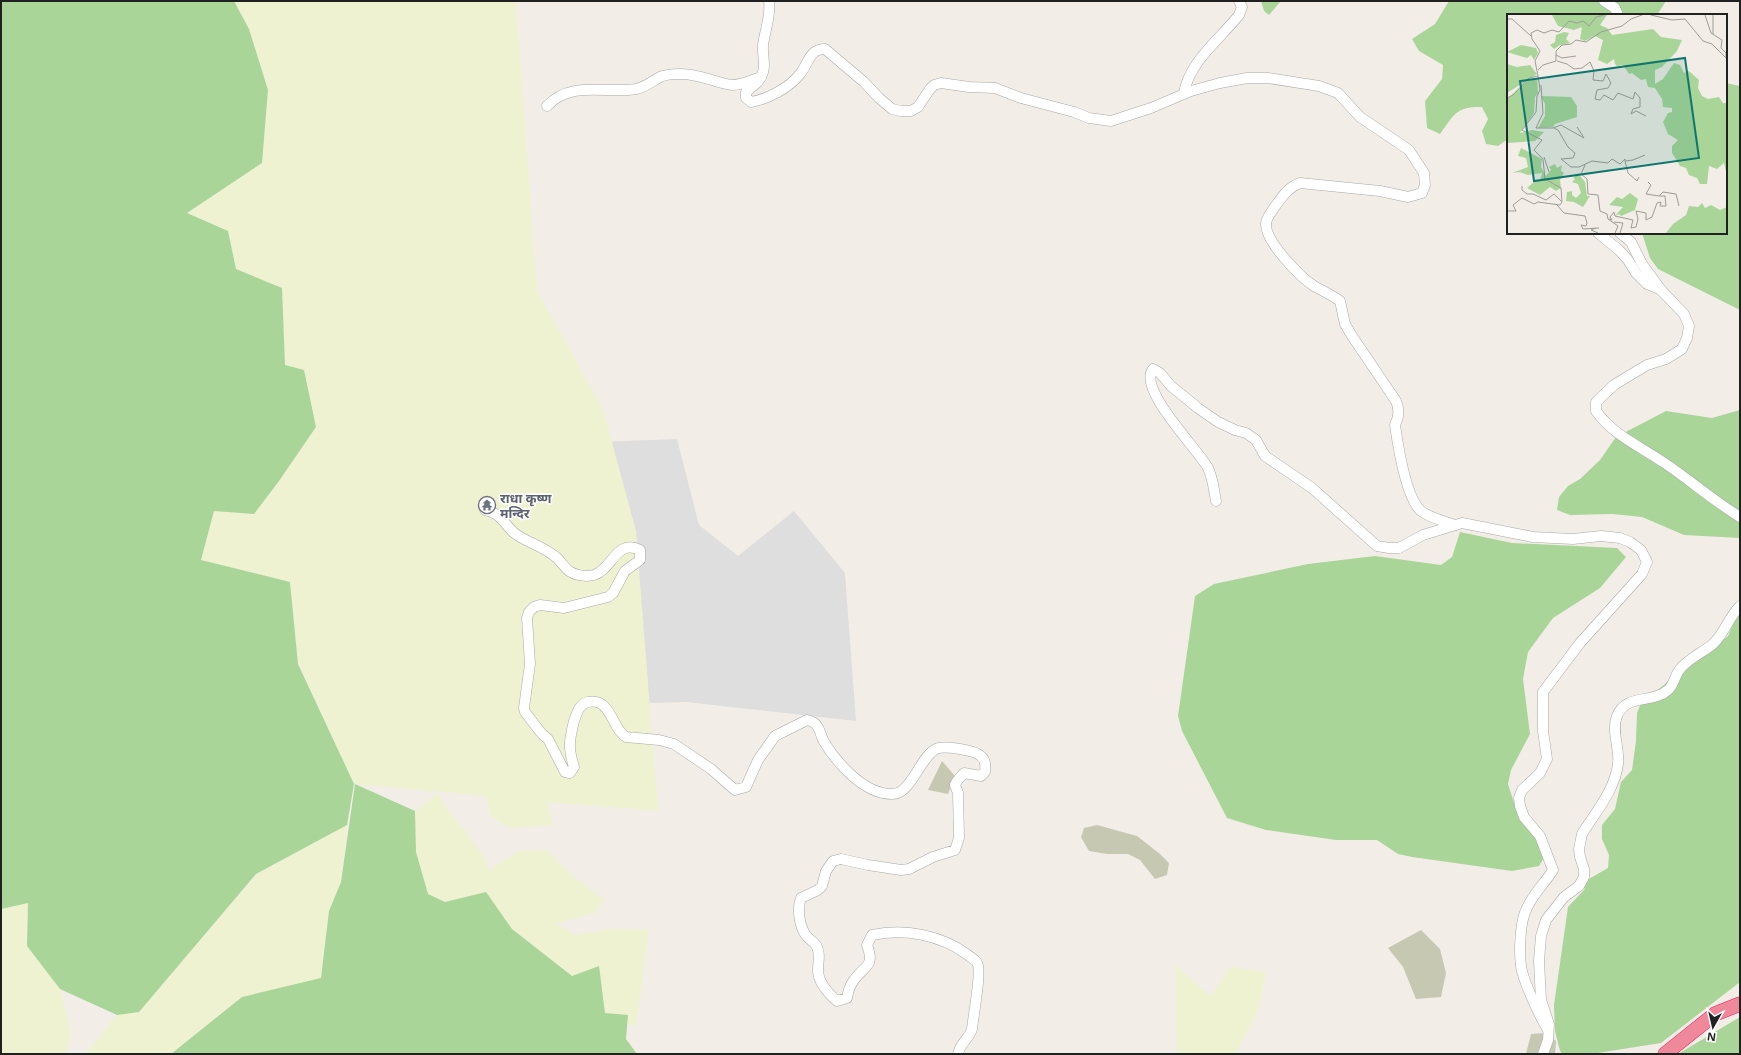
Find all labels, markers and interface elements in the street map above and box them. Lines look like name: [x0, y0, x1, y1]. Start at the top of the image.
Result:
inset map: [1507, 14, 1727, 234]
place label: राधा कृष्ण मन्दिर: [500, 489, 552, 522]
temple icon: राधा कृष्ण मन्दिर: [477, 495, 497, 515]
north arrow: [1693, 1007, 1733, 1047]
text: N: [1706, 1029, 1717, 1045]

